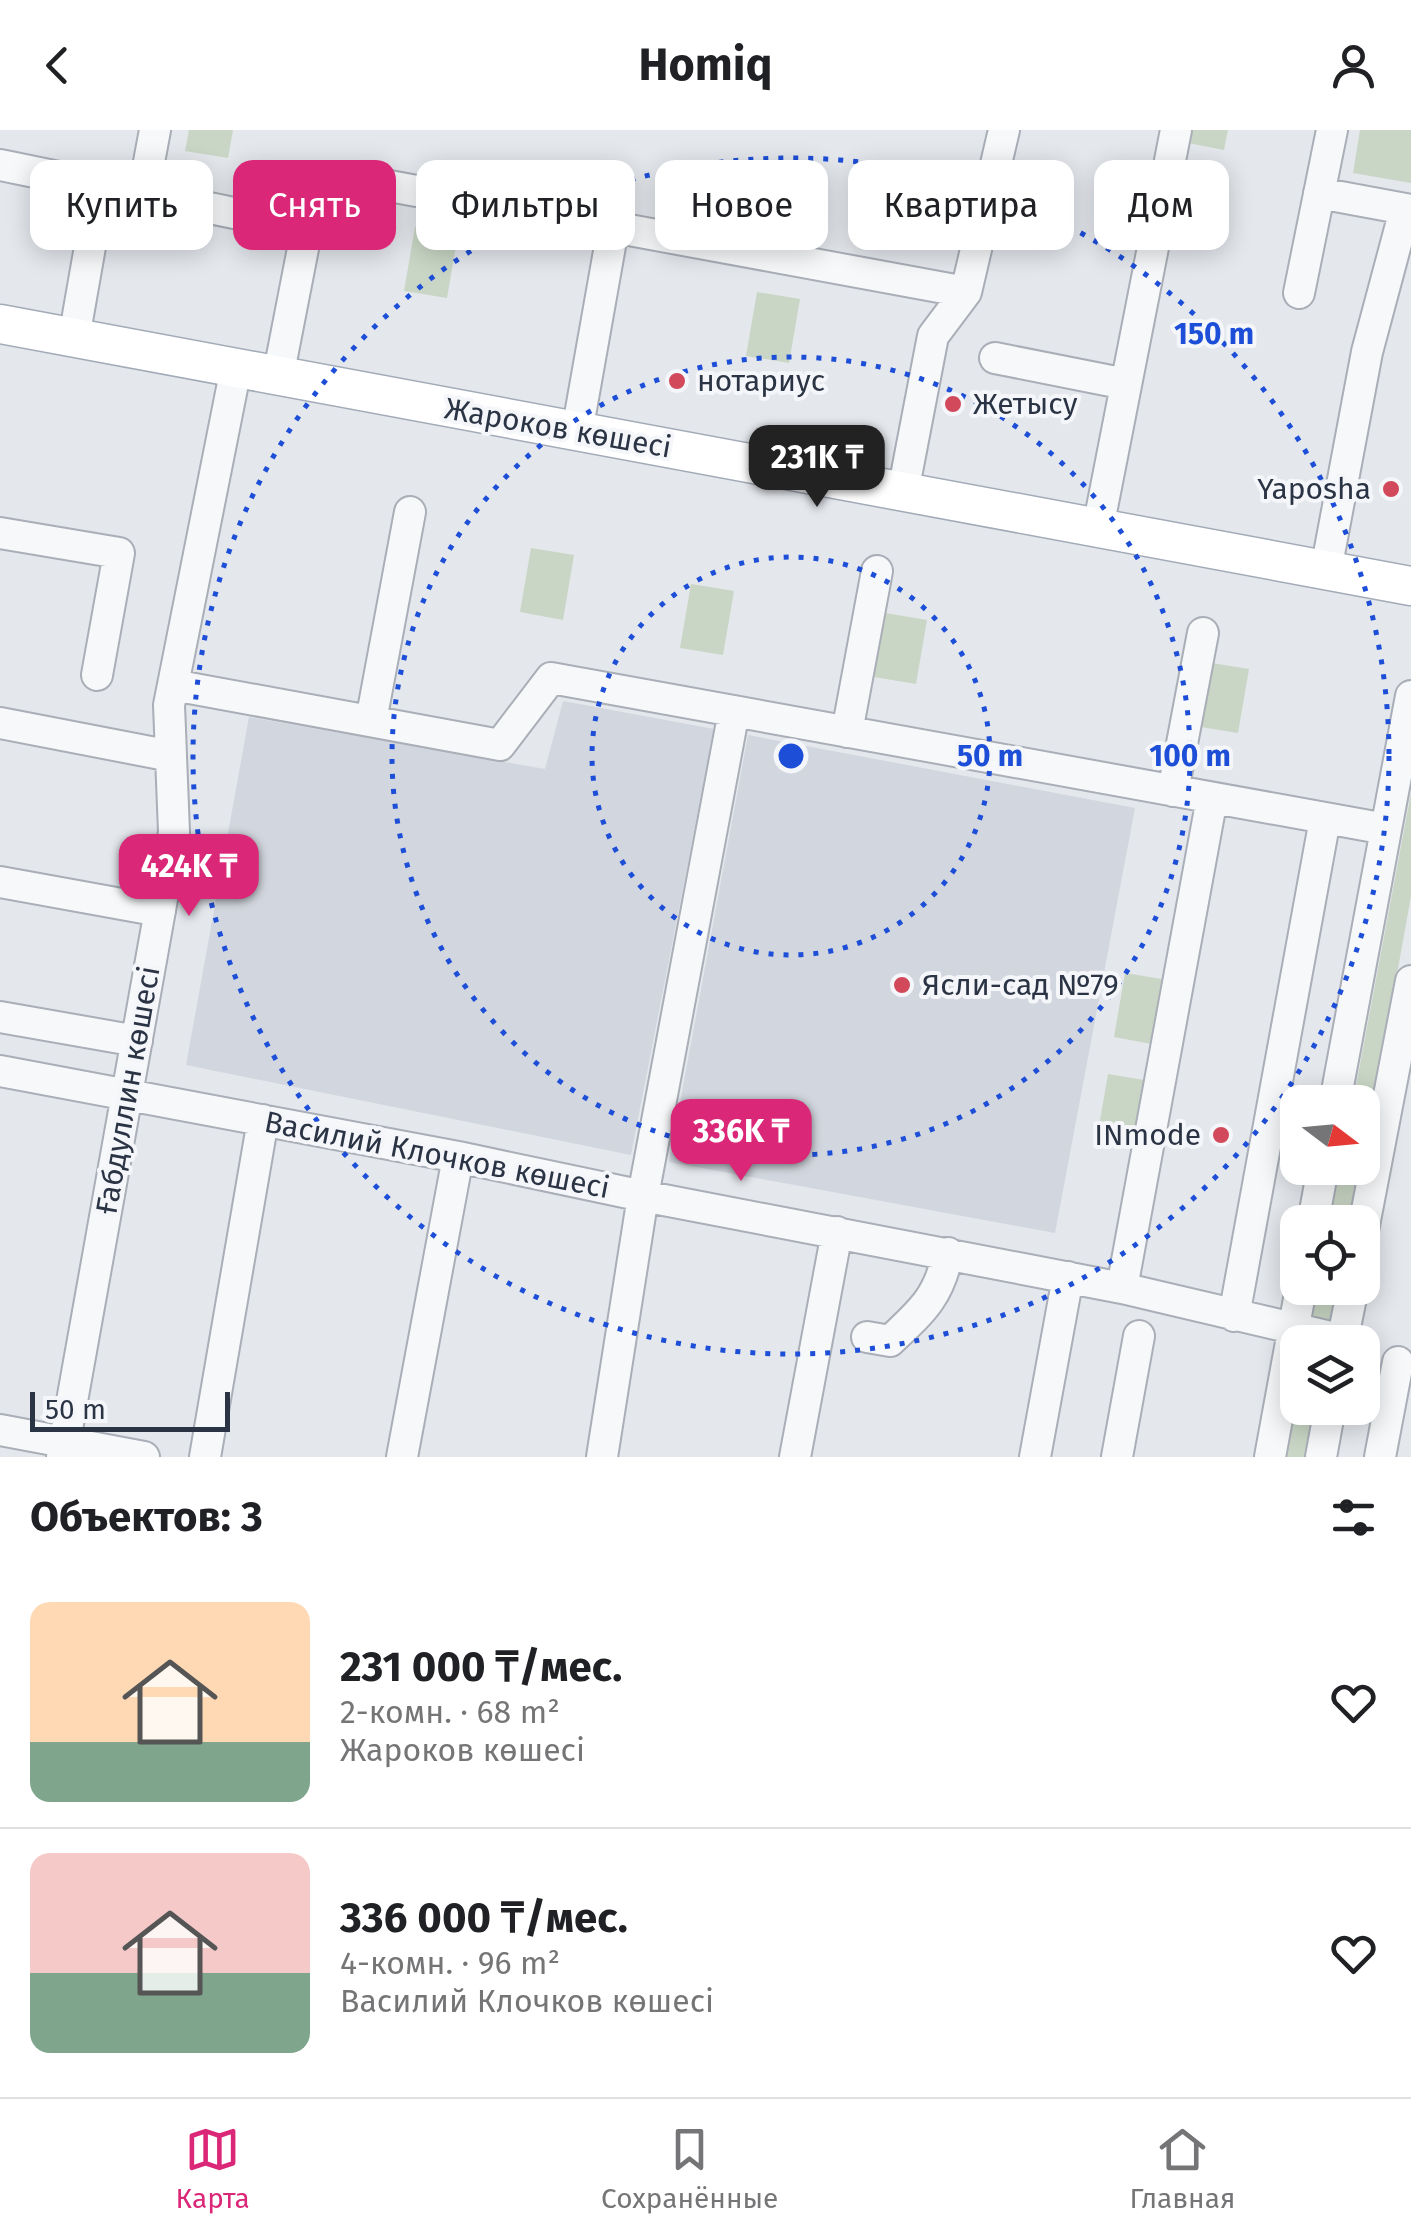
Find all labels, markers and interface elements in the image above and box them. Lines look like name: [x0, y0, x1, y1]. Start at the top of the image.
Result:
icon: back: [30, 38, 85, 93]
text: Homiq: [639, 38, 772, 92]
icon: person: [1326, 38, 1381, 93]
chip: Купить: [30, 160, 213, 250]
chip: Снять: [233, 160, 396, 250]
chip: Фильтры: [416, 160, 635, 250]
chip: Новое: [655, 160, 828, 250]
chip: Квартира: [848, 160, 1074, 250]
chip: Дом: [1094, 160, 1229, 250]
text: 150 m: [1174, 316, 1254, 352]
place label: нотариус: [697, 363, 825, 399]
marker: нотариус: [666, 370, 688, 392]
place label: Жетысу: [973, 386, 1078, 422]
street label: Жароков көшесі: [442, 390, 674, 466]
marker: Жетысу: [942, 393, 964, 415]
pin: 231K ₸: [736, 425, 898, 510]
text: 231K ₸: [771, 438, 863, 476]
place label: Yaposha: [1257, 471, 1371, 507]
marker: Yaposha: [1380, 478, 1402, 500]
centre of rings: [773, 738, 809, 774]
text: 50 m: [957, 738, 1023, 774]
text: 100 m: [1149, 738, 1231, 774]
pin: 424K ₸: [108, 834, 270, 919]
text: 424K ₸: [141, 847, 237, 885]
street label: Ғабдуллин көшесі: [88, 963, 168, 1217]
place label: Ясли-сад №79: [922, 967, 1119, 1003]
marker: Ясли-сад №79: [891, 974, 913, 996]
north arrow: [1280, 1085, 1380, 1185]
map controls: [1280, 1085, 1380, 1425]
pin: 336K ₸: [660, 1099, 822, 1184]
street label: Василий Клочков көшесі: [261, 1104, 613, 1206]
text: 336K ₸: [693, 1112, 789, 1150]
place label: INmode: [1094, 1117, 1201, 1153]
marker: INmode: [1210, 1124, 1232, 1146]
button: locate: [1280, 1205, 1380, 1305]
button: layers: [1280, 1325, 1380, 1425]
scale bar: [30, 1387, 230, 1432]
text: 50 m: [45, 1393, 106, 1426]
icon: filters: [1326, 1490, 1381, 1545]
text: Объектов: 3: [30, 1492, 263, 1542]
icon: home: [110, 1642, 230, 1762]
text: 231 000 ₸/мес.: [340, 1642, 622, 1692]
icon: heart: [1326, 1675, 1381, 1730]
text: 2-комн. · 68 m²: [340, 1693, 560, 1731]
text: Жароков көшесі: [340, 1731, 585, 1769]
icon: home: [110, 1893, 230, 2013]
text: 336 000 ₸/мес.: [340, 1893, 628, 1943]
icon: heart: [1326, 1926, 1381, 1981]
text: 4-комн. · 96 m²: [340, 1944, 560, 1982]
text: Василий Клочков көшесі: [340, 1982, 714, 2020]
tab: Карта: [176, 2122, 250, 2215]
tab: Сохранённые: [601, 2122, 778, 2215]
tab: Главная: [1130, 2122, 1235, 2215]

